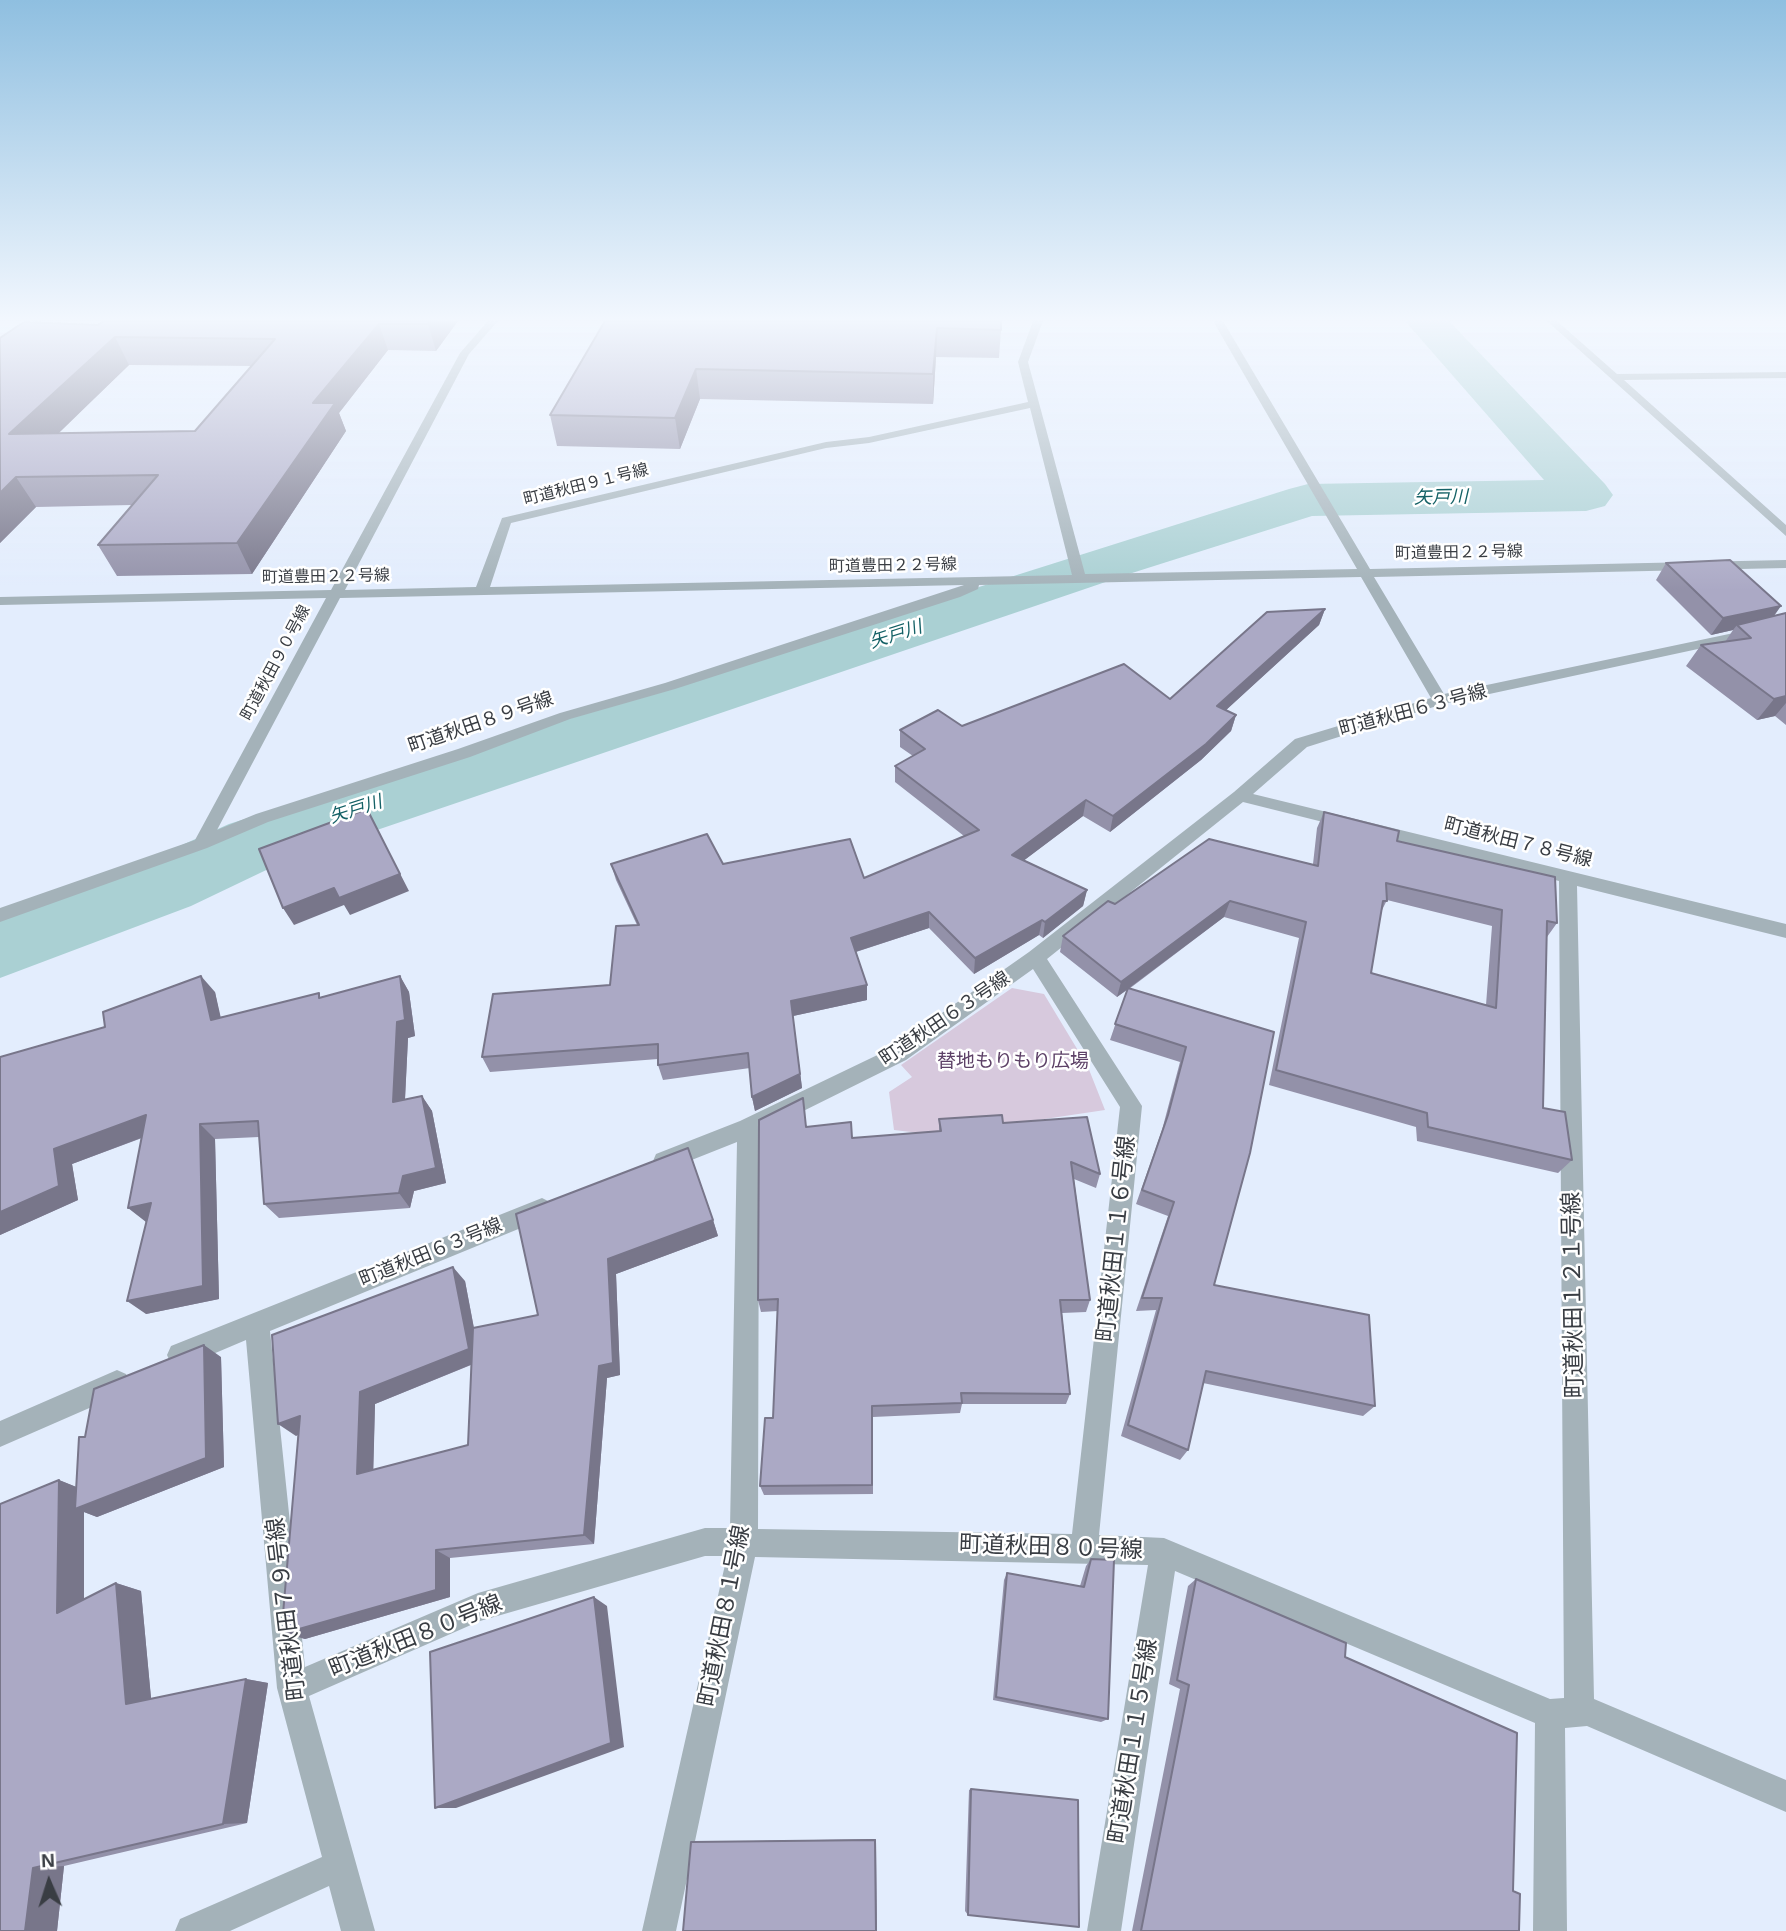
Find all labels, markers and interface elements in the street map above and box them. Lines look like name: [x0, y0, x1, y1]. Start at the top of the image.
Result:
street label: 町道秋田９１号線: [522, 460, 650, 510]
water label: 矢戸川: [1414, 487, 1468, 509]
street label: 町道豊田２２号線: [1395, 542, 1523, 564]
street label: 町道豊田２２号線: [829, 555, 957, 577]
street label: 町道豊田２２号線: [262, 566, 390, 588]
street label: 町道秋田９０号線: [237, 602, 315, 724]
water label: 矢戸川: [867, 616, 925, 654]
street label: 町道秋田６３号線: [1337, 680, 1489, 742]
street label: 町道秋田８９号線: [405, 687, 557, 759]
water label: 矢戸川: [327, 791, 385, 829]
street label: 町道秋田７８号線: [1441, 814, 1595, 872]
street label: 町道秋田６３号線: [876, 967, 1014, 1071]
park label: 替地もりもり広場: [937, 1051, 1089, 1073]
street label: 町道秋田１１６号線: [1092, 1135, 1142, 1343]
street label: 町道秋田１２１号線: [1558, 1191, 1590, 1399]
street label: 町道秋田６３号線: [356, 1214, 506, 1292]
street label: 町道秋田７９号線: [262, 1516, 312, 1702]
street label: 町道秋田８１号線: [694, 1523, 756, 1709]
street label: 町道秋田８０号線: [959, 1531, 1143, 1565]
street label: 町道秋田８０号線: [326, 1590, 506, 1684]
street label: 町道秋田１１５号線: [1104, 1637, 1164, 1845]
north arrow: [14, 1847, 84, 1917]
text: N: [40, 1850, 55, 1871]

